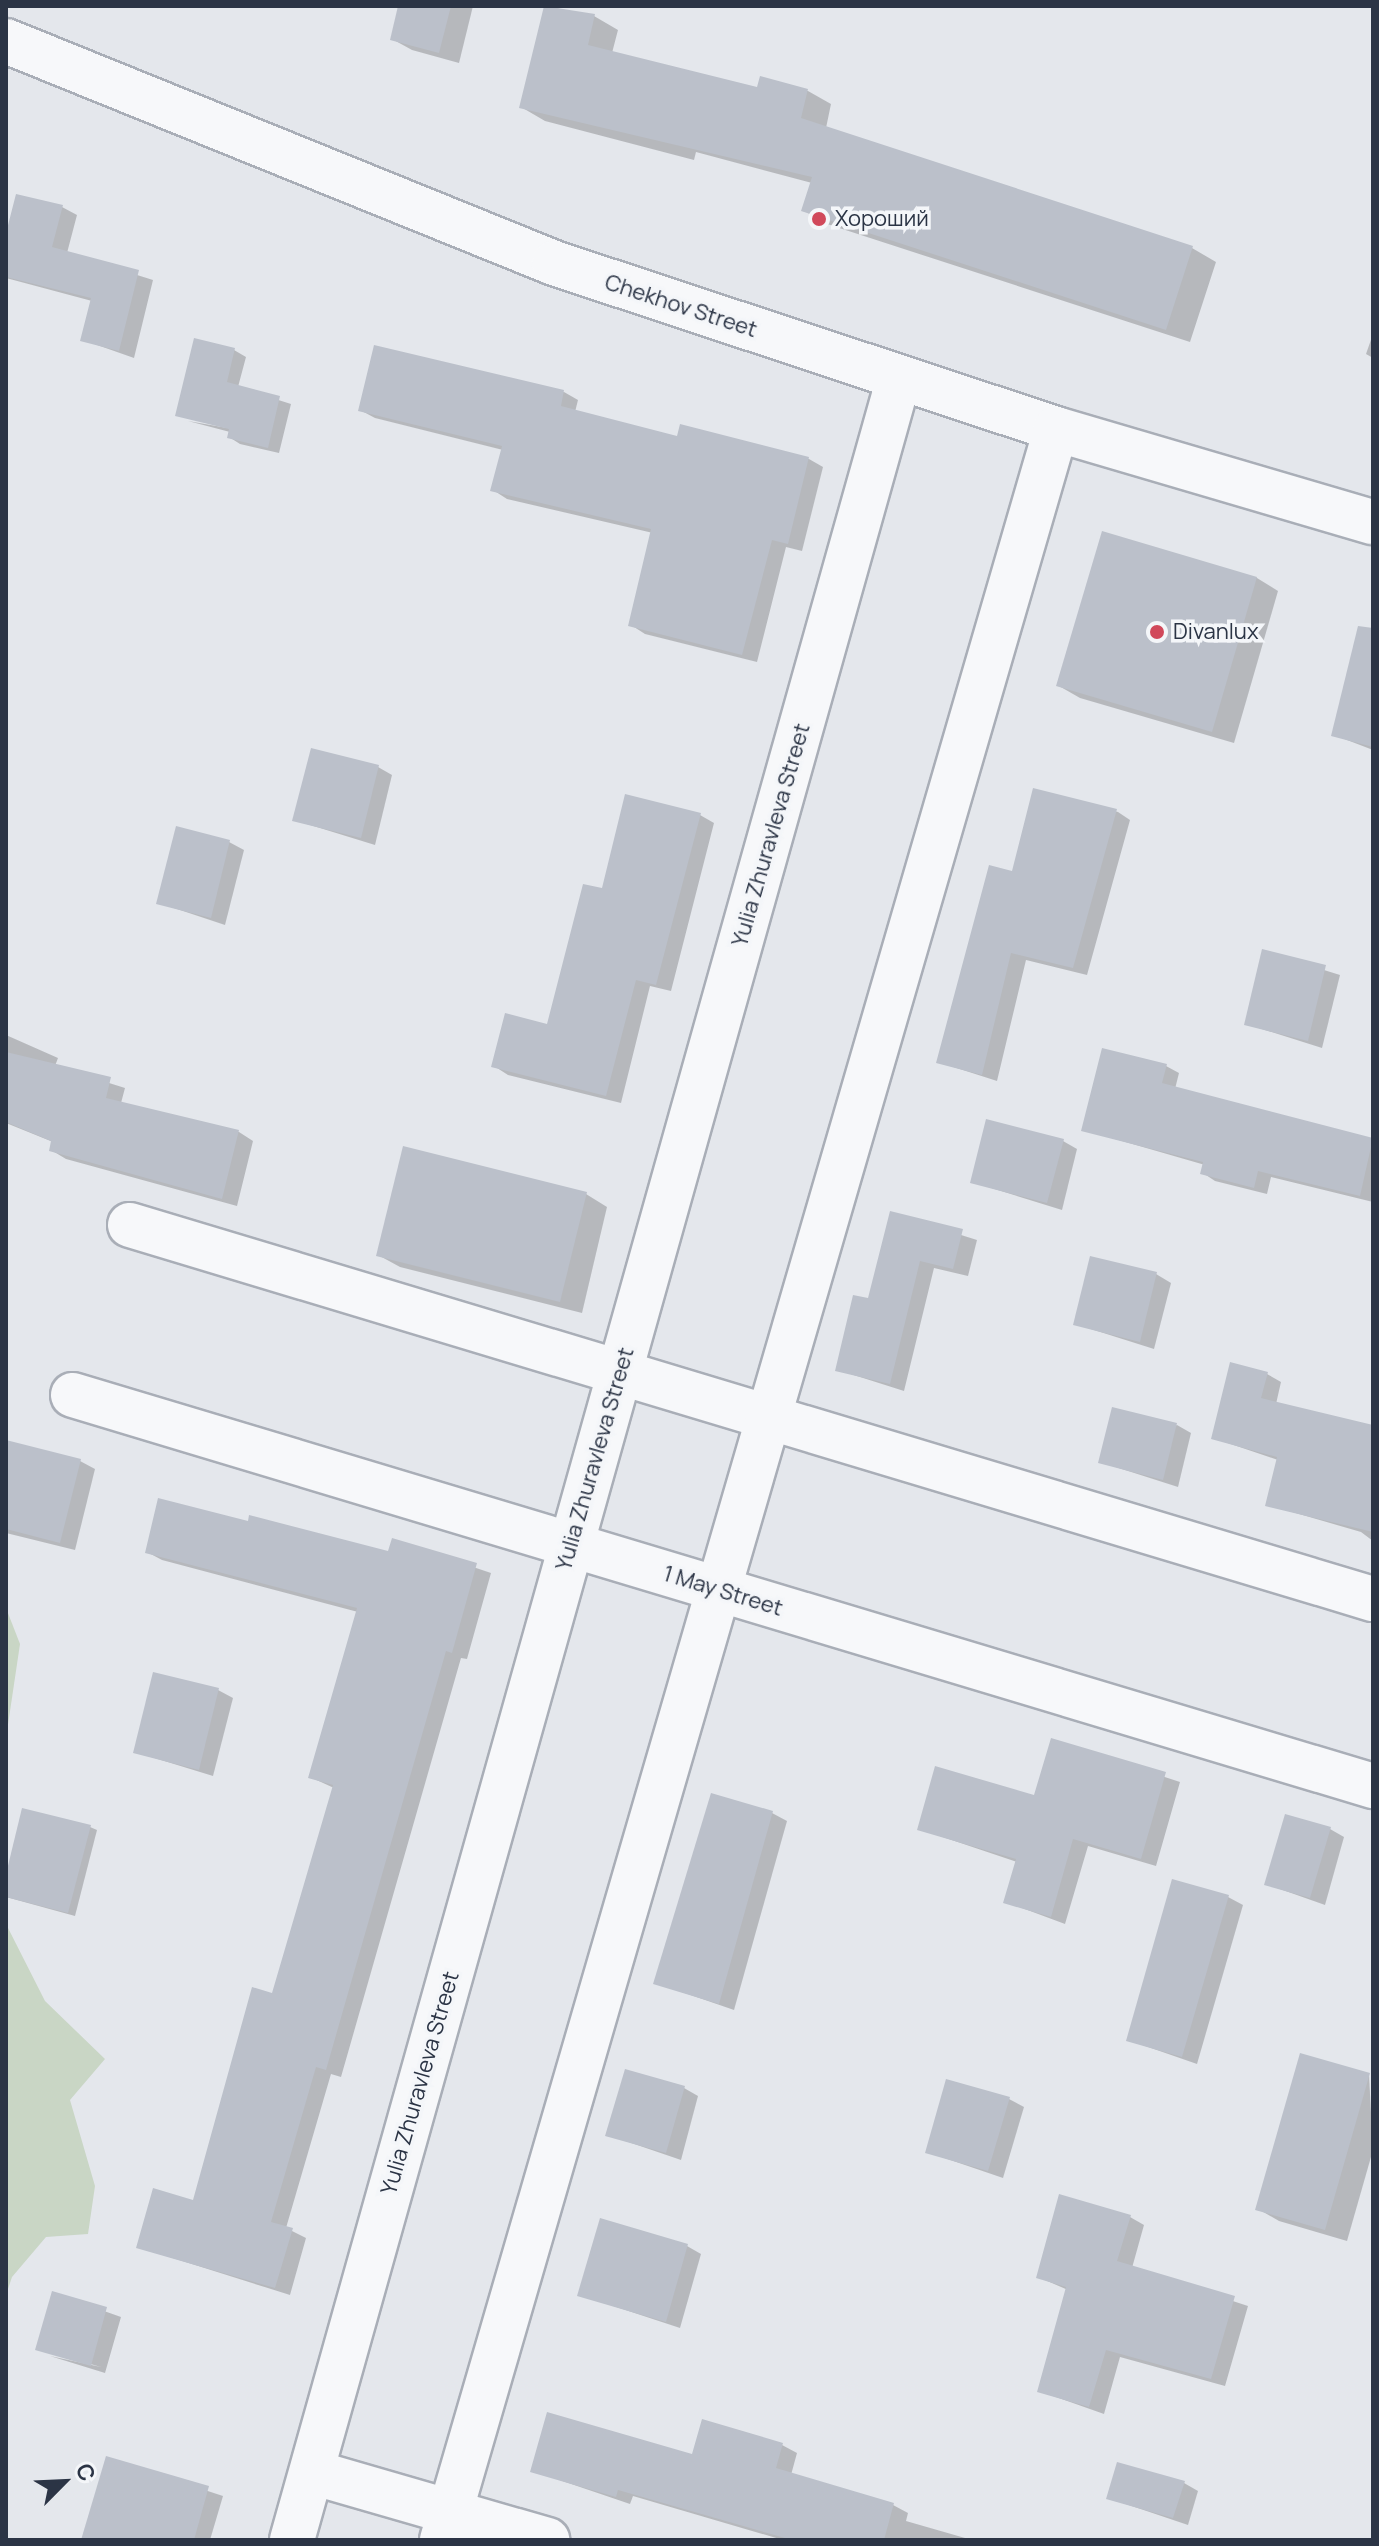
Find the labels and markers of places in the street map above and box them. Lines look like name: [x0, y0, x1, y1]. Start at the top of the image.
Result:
place label: Хороший: [835, 206, 929, 232]
marker: Хороший: [810, 210, 828, 228]
place label: Divanlux: [1173, 619, 1259, 645]
marker: Divanlux: [1148, 623, 1166, 641]

